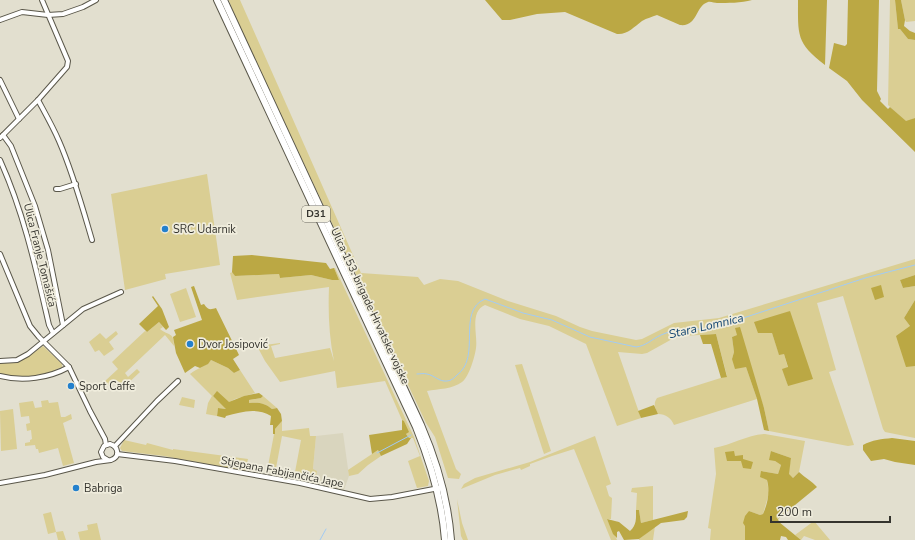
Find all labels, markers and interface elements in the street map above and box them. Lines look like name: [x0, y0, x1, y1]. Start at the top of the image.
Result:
street label: Ulica Franje Tomašića: [20, 201, 60, 309]
road number: D31: [302, 206, 330, 222]
place label: SRC Udarnik: [173, 222, 236, 237]
marker: SRC Udarnik: [160, 224, 170, 234]
street label: Ulica 153. brigade Hrvatske vojske: [327, 225, 413, 387]
water label: Stara Lomnica: [667, 310, 745, 342]
place label: Dvor Josipović: [198, 337, 268, 352]
marker: Dvor Josipović: [185, 339, 195, 349]
place label: Sport Caffe: [79, 379, 135, 394]
marker: Sport Caffe: [66, 381, 76, 391]
street label: Stjepana Fabijančića Jape: [219, 453, 345, 491]
place label: Babriga: [84, 481, 123, 496]
marker: Babriga: [71, 483, 81, 493]
scale bar: [771, 498, 890, 524]
text: 200 m: [777, 504, 812, 520]

